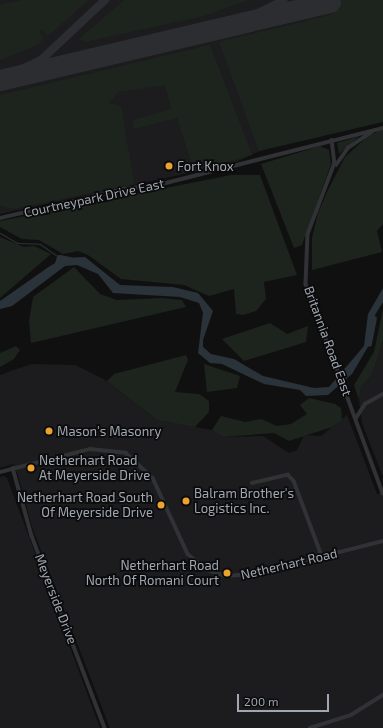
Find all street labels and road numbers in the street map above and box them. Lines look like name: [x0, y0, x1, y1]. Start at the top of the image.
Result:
street label: Courtneypark Drive East: [22, 176, 166, 220]
street label: Britannia Road East: [301, 284, 355, 398]
street label: Netherhart Road: [239, 545, 339, 583]
street label: Meyerside Drive: [32, 552, 80, 646]

